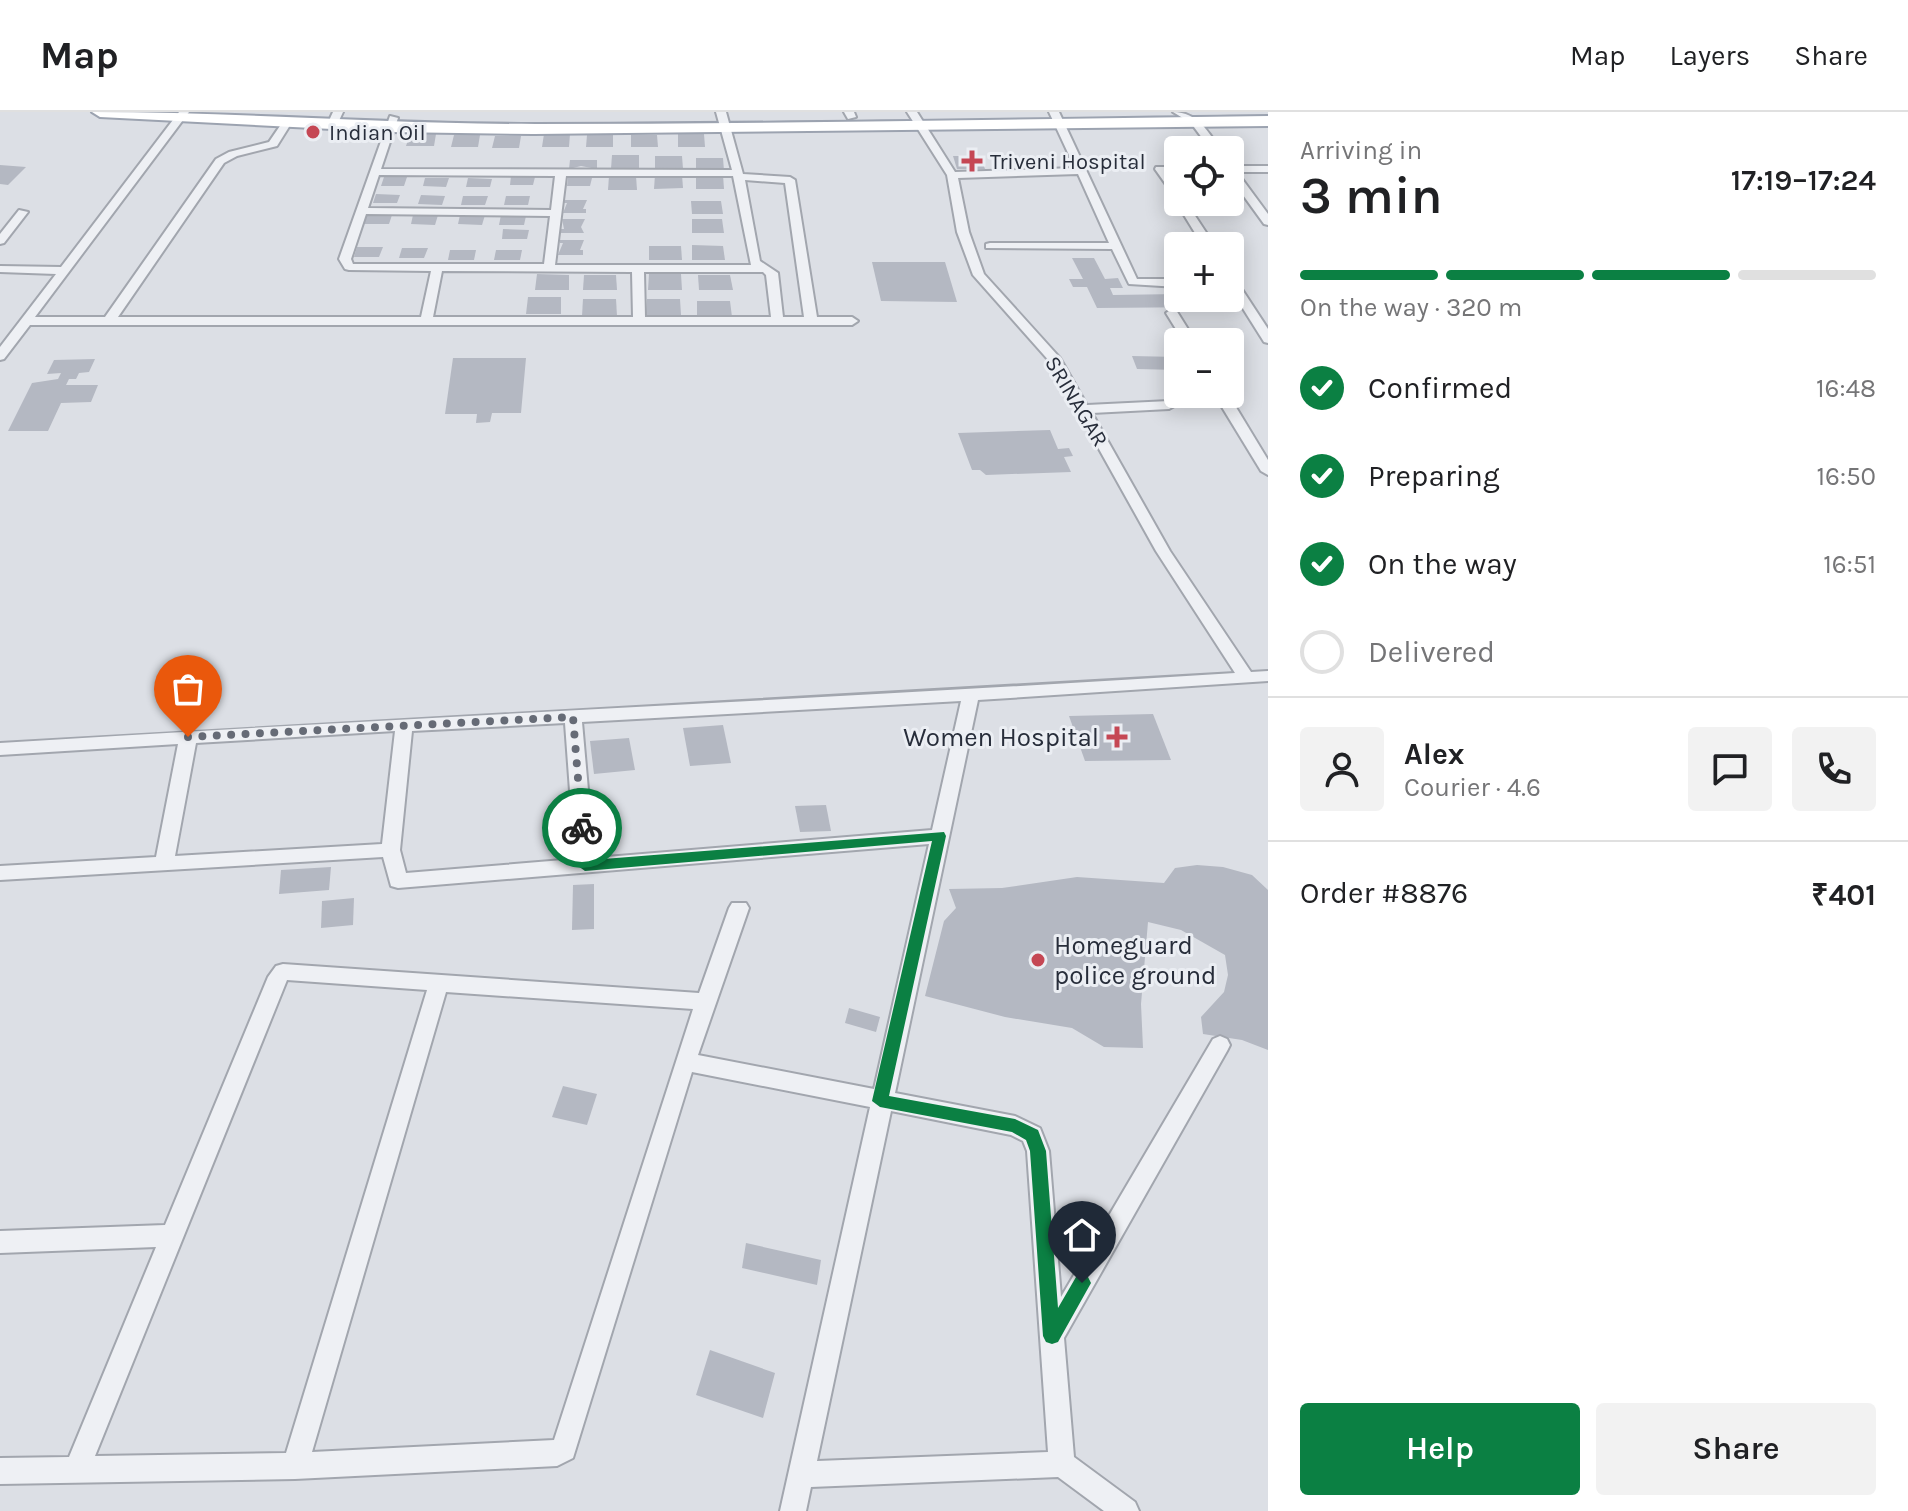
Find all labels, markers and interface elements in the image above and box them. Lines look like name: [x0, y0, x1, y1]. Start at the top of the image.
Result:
text: Map: [40, 33, 119, 78]
text: Map: [1570, 39, 1625, 72]
text: Layers: [1669, 39, 1750, 72]
text: Share: [1794, 39, 1868, 72]
place label: Indian Oil: [329, 120, 426, 146]
marker: Indian Oil: [304, 123, 322, 141]
text: Arriving in: [1300, 135, 1422, 166]
map controls: [1164, 136, 1244, 408]
button: locate: [1164, 136, 1244, 216]
place label: Triveni Hospital: [990, 149, 1146, 175]
marker: Triveni Hospital: [961, 150, 983, 172]
text: 17:19–17:24: [1731, 162, 1876, 198]
text: 3 min: [1300, 165, 1443, 226]
button: +: [1164, 232, 1244, 312]
text: On the way · 320 m: [1300, 292, 1522, 323]
button: −: [1164, 328, 1244, 408]
street label: SRINAGAR: [1039, 352, 1113, 451]
icon: check: [1300, 366, 1344, 410]
text: Confirmed: [1368, 370, 1512, 406]
text: 16:48: [1816, 373, 1876, 404]
icon: check: [1300, 454, 1344, 498]
text: Preparing: [1368, 458, 1500, 494]
text: 16:50: [1816, 461, 1876, 492]
icon: check: [1300, 542, 1344, 586]
text: On the way: [1368, 546, 1517, 582]
text: 16:51: [1823, 549, 1876, 580]
text: Delivered: [1368, 634, 1495, 670]
pin: [154, 655, 222, 737]
icon: bag: [166, 667, 210, 711]
place label: Women Hospital: [903, 722, 1099, 753]
marker: Women Hospital: [1106, 726, 1128, 748]
button: person: [1300, 727, 1384, 811]
button: chat: [1688, 727, 1772, 811]
button: phone: [1792, 727, 1876, 811]
text: Alex: [1404, 736, 1464, 772]
text: Courier · 4.6: [1404, 772, 1541, 803]
courier: [542, 788, 622, 868]
icon: bike: [560, 806, 604, 850]
text: Order #8876: [1300, 875, 1468, 911]
text: ₹401: [1811, 877, 1876, 913]
place label: Homeguard police ground: [1054, 930, 1217, 991]
marker: Homeguard police ground: [1029, 951, 1047, 969]
pin: [1048, 1201, 1116, 1283]
icon: home: [1060, 1213, 1104, 1257]
button: Help: [1300, 1403, 1580, 1495]
button: Share: [1596, 1403, 1876, 1495]

